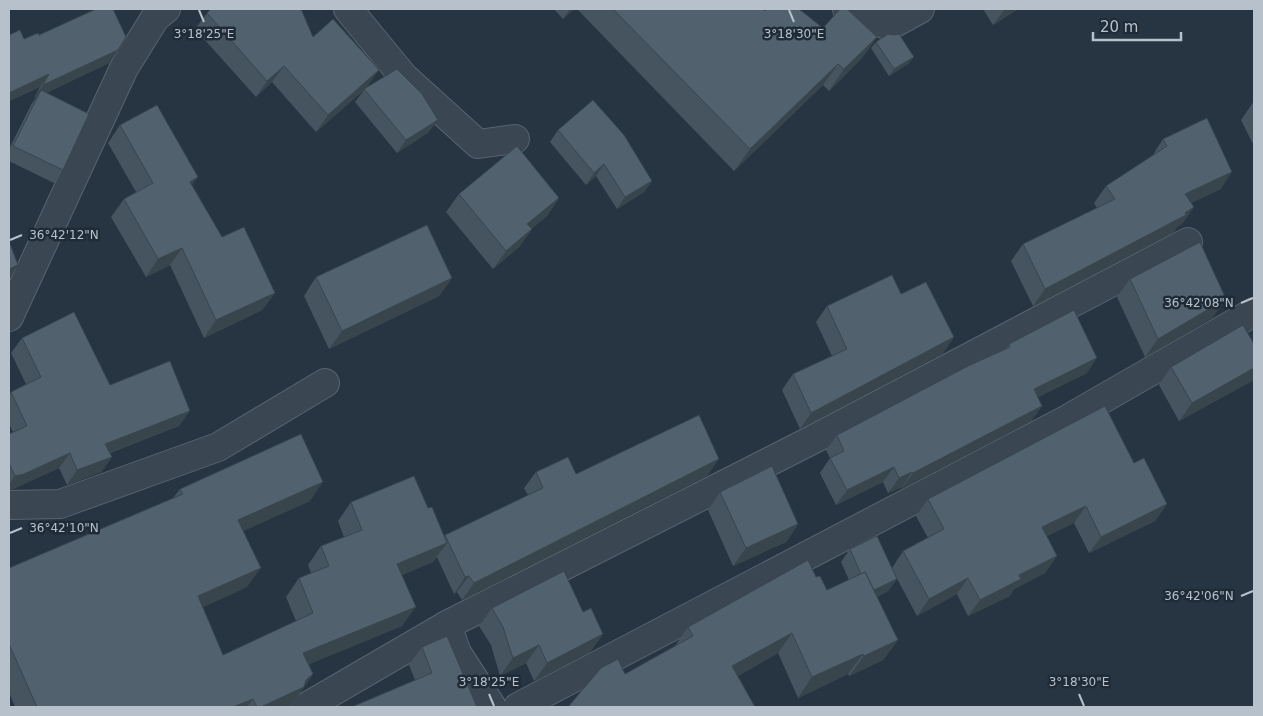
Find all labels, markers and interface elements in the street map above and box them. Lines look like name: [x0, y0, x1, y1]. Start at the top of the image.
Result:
scale bar: [1093, 10, 1180, 42]
text: 20 m: [1100, 18, 1138, 36]
text: 3°18'25"E: [174, 27, 234, 41]
text: 3°18'30"E: [764, 27, 824, 41]
text: 36°42'12"N: [29, 228, 99, 242]
text: 36°42'08"N: [1164, 296, 1234, 310]
text: 36°42'10"N: [29, 521, 99, 535]
text: 36°42'06"N: [1164, 589, 1234, 603]
text: 3°18'25"E: [459, 675, 519, 689]
text: 3°18'30"E: [1049, 675, 1109, 689]

